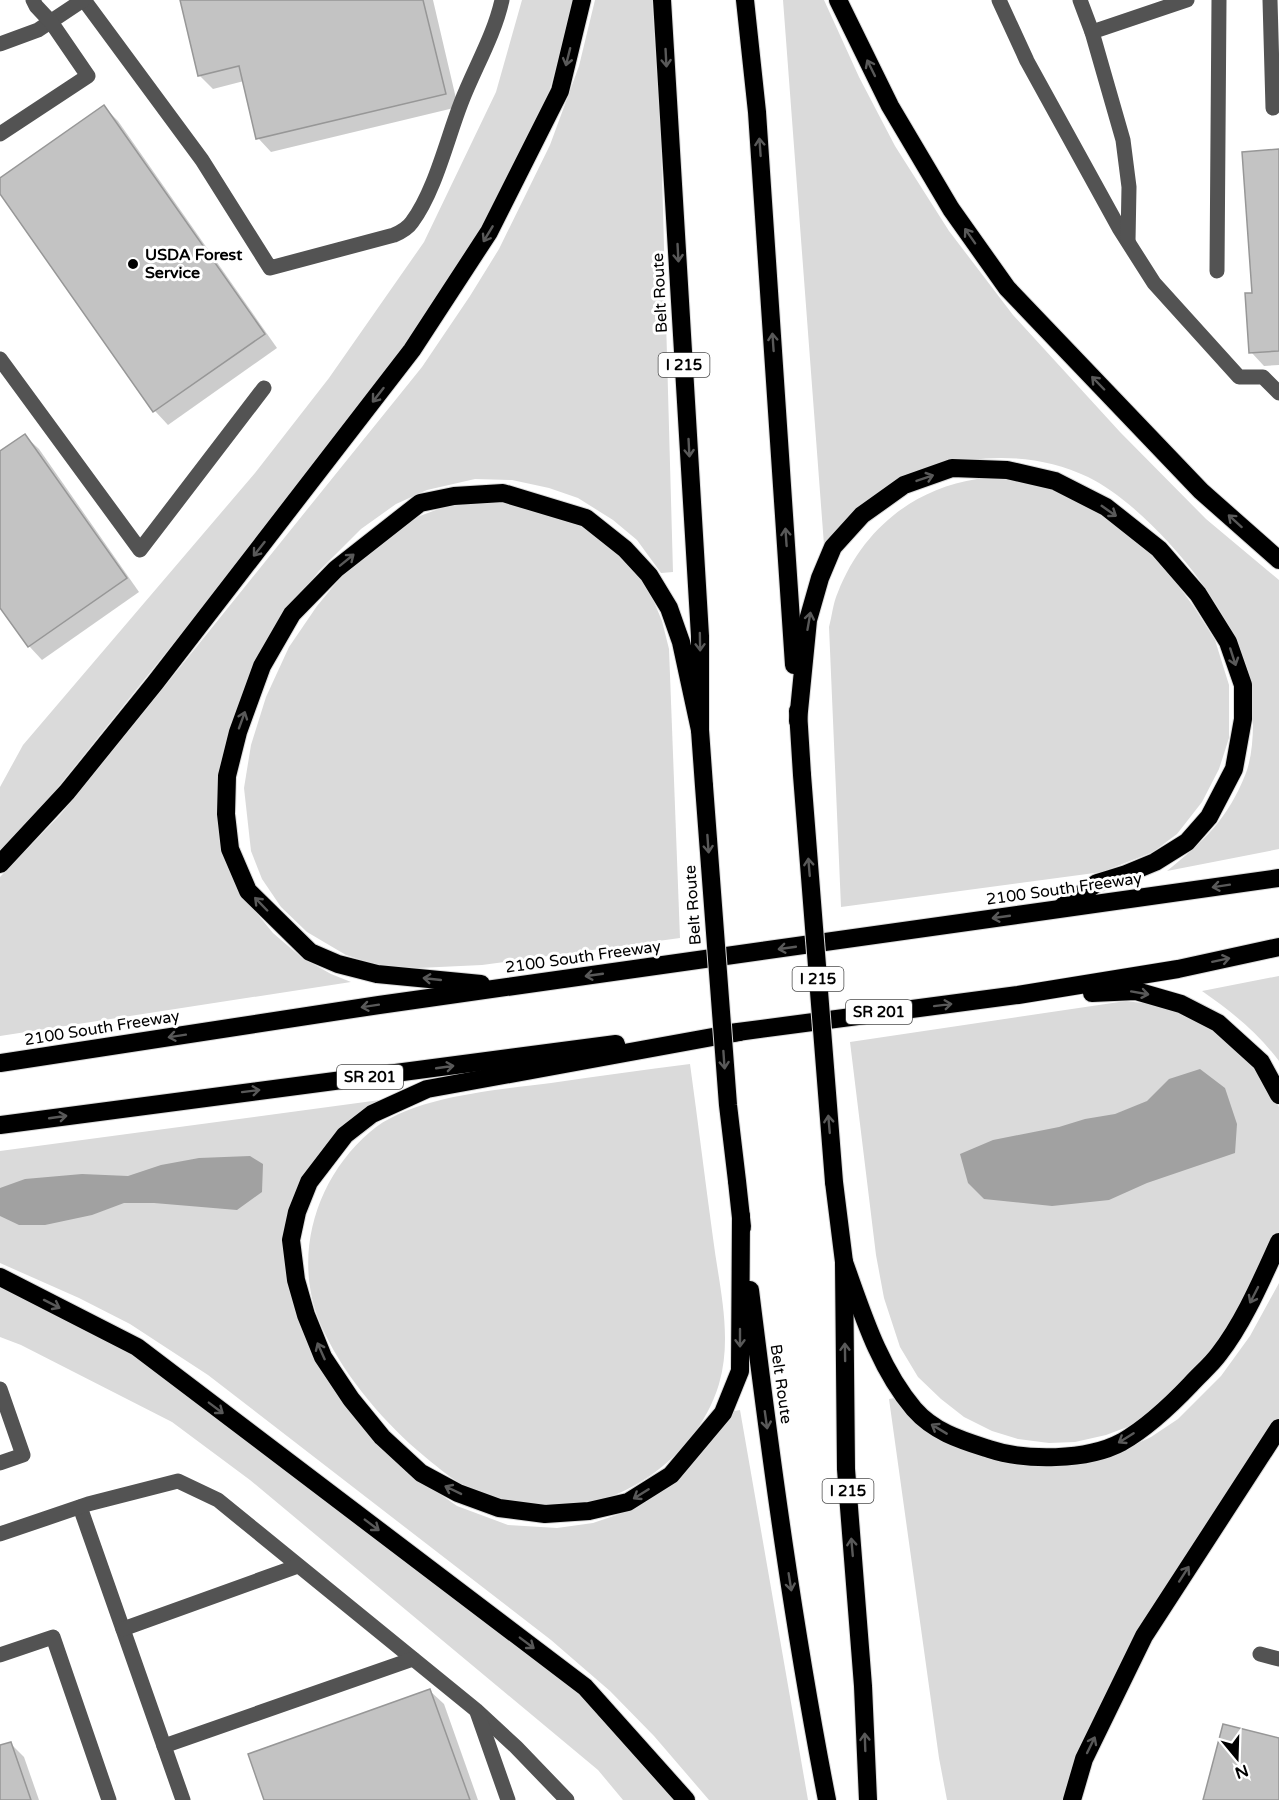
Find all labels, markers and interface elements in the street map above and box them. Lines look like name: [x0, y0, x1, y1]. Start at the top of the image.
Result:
one-way arrow: [562, 47, 574, 66]
one-way arrow: [661, 48, 672, 68]
one-way arrow: [865, 60, 877, 78]
one-way arrow: [754, 138, 765, 158]
one-way arrow: [481, 225, 493, 242]
one-way arrow: [964, 228, 976, 245]
one-way arrow: [672, 243, 683, 263]
place label: USDA Forest Service: [145, 245, 243, 283]
street label: Belt Route: [648, 252, 672, 334]
marker: USDA Forest Service: [126, 257, 140, 271]
one-way arrow: [767, 333, 778, 352]
road number: I 215: [658, 353, 710, 377]
one-way arrow: [1091, 376, 1105, 391]
one-way arrow: [371, 386, 384, 402]
one-way arrow: [684, 437, 695, 457]
one-way arrow: [915, 471, 934, 482]
one-way arrow: [1101, 505, 1117, 517]
one-way arrow: [1228, 514, 1243, 528]
one-way arrow: [780, 527, 791, 547]
one-way arrow: [252, 541, 265, 557]
one-way arrow: [339, 553, 355, 566]
one-way arrow: [804, 611, 815, 631]
one-way arrow: [694, 632, 706, 652]
one-way arrow: [1228, 647, 1239, 666]
one-way arrow: [238, 711, 249, 730]
one-way arrow: [703, 834, 714, 854]
one-way arrow: [803, 857, 814, 877]
street label: Belt Route: [680, 864, 706, 946]
street label: 2100 South Freeway: [985, 868, 1143, 910]
one-way arrow: [1212, 881, 1232, 892]
one-way arrow: [253, 896, 268, 911]
one-way arrow: [992, 912, 1011, 923]
street label: 2100 South Freeway: [504, 936, 662, 978]
one-way arrow: [778, 942, 797, 953]
one-way arrow: [1211, 953, 1230, 965]
road number: I 215: [792, 967, 844, 991]
one-way arrow: [585, 970, 604, 981]
one-way arrow: [422, 973, 442, 984]
one-way arrow: [1129, 988, 1149, 999]
one-way arrow: [933, 999, 953, 1010]
road number: SR 201: [846, 1000, 912, 1024]
one-way arrow: [360, 1001, 380, 1012]
street label: 2100 South Freeway: [23, 1006, 181, 1050]
one-way arrow: [168, 1031, 188, 1042]
one-way arrow: [719, 1049, 730, 1069]
one-way arrow: [434, 1061, 454, 1072]
road number: SR 201: [337, 1065, 403, 1089]
one-way arrow: [241, 1086, 261, 1097]
one-way arrow: [48, 1111, 67, 1122]
one-way arrow: [823, 1114, 834, 1134]
one-way arrow: [1248, 1286, 1260, 1303]
one-way arrow: [43, 1298, 60, 1310]
one-way arrow: [734, 1327, 746, 1347]
one-way arrow: [315, 1343, 326, 1361]
street label: Belt Route: [766, 1343, 796, 1425]
one-way arrow: [839, 1343, 851, 1363]
one-way arrow: [208, 1401, 224, 1414]
one-way arrow: [761, 1410, 772, 1430]
one-way arrow: [931, 1423, 948, 1435]
one-way arrow: [1118, 1432, 1134, 1444]
road number: I 215: [822, 1479, 874, 1503]
one-way arrow: [445, 1483, 463, 1495]
one-way arrow: [632, 1487, 649, 1500]
one-way arrow: [363, 1519, 379, 1532]
one-way arrow: [846, 1538, 857, 1557]
one-way arrow: [1178, 1566, 1190, 1583]
one-way arrow: [784, 1571, 795, 1591]
one-way arrow: [519, 1637, 535, 1649]
north arrow: [1207, 1728, 1267, 1788]
one-way arrow: [860, 1732, 871, 1752]
one-way arrow: [1085, 1736, 1097, 1754]
text: N: [1232, 1760, 1251, 1783]

